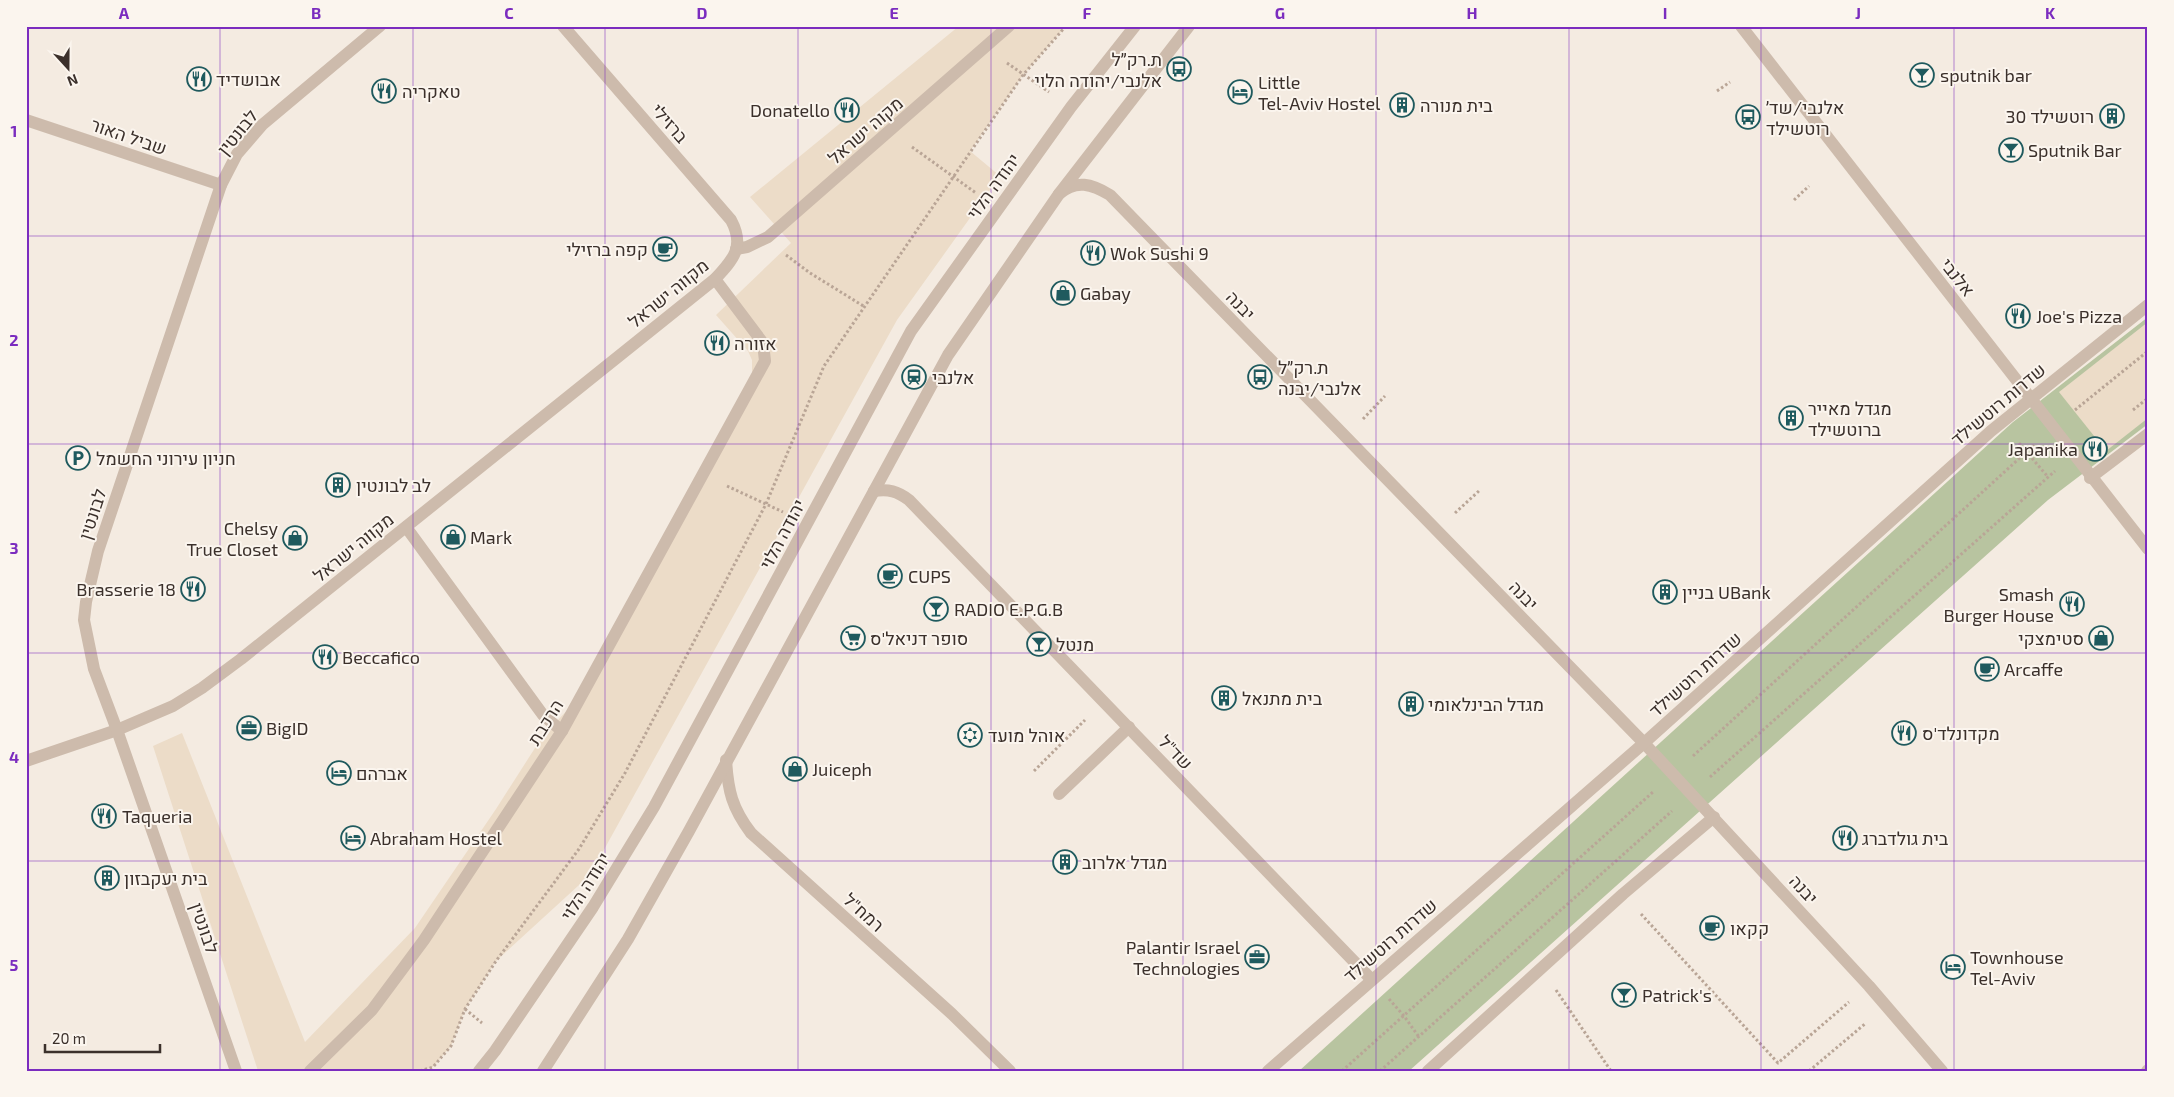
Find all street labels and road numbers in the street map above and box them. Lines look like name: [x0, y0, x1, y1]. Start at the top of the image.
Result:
street label: מקוה ישראל: [823, 92, 907, 168]
street label: ברזילי: [647, 99, 693, 148]
street label: לבונטין: [212, 105, 262, 159]
street label: שביל האור: [88, 113, 170, 159]
street label: יהודה הלוי: [962, 149, 1024, 223]
street label: מקווה ישראל: [623, 254, 713, 332]
street label: אלנבי: [1936, 254, 1980, 300]
street label: יבנה: [1222, 286, 1260, 324]
street label: שדרות רוטשילד: [1946, 358, 2050, 450]
street label: לבונטין: [73, 486, 111, 542]
street label: יהודה הלוי: [754, 495, 810, 573]
street label: מקווה ישראל: [308, 508, 398, 586]
street label: יבנה: [1505, 576, 1543, 614]
street label: שדרות רוטשילד: [1644, 627, 1746, 721]
street label: הרכבת: [522, 695, 568, 749]
street label: שד"ל: [1154, 730, 1198, 774]
street label: יהודה הלוי: [556, 848, 614, 924]
street label: יבנה: [1785, 870, 1823, 908]
street label: רמח"ל: [839, 888, 889, 936]
street label: שדרות רוטשילד: [1339, 893, 1441, 987]
street label: לבונטין: [186, 900, 224, 956]

